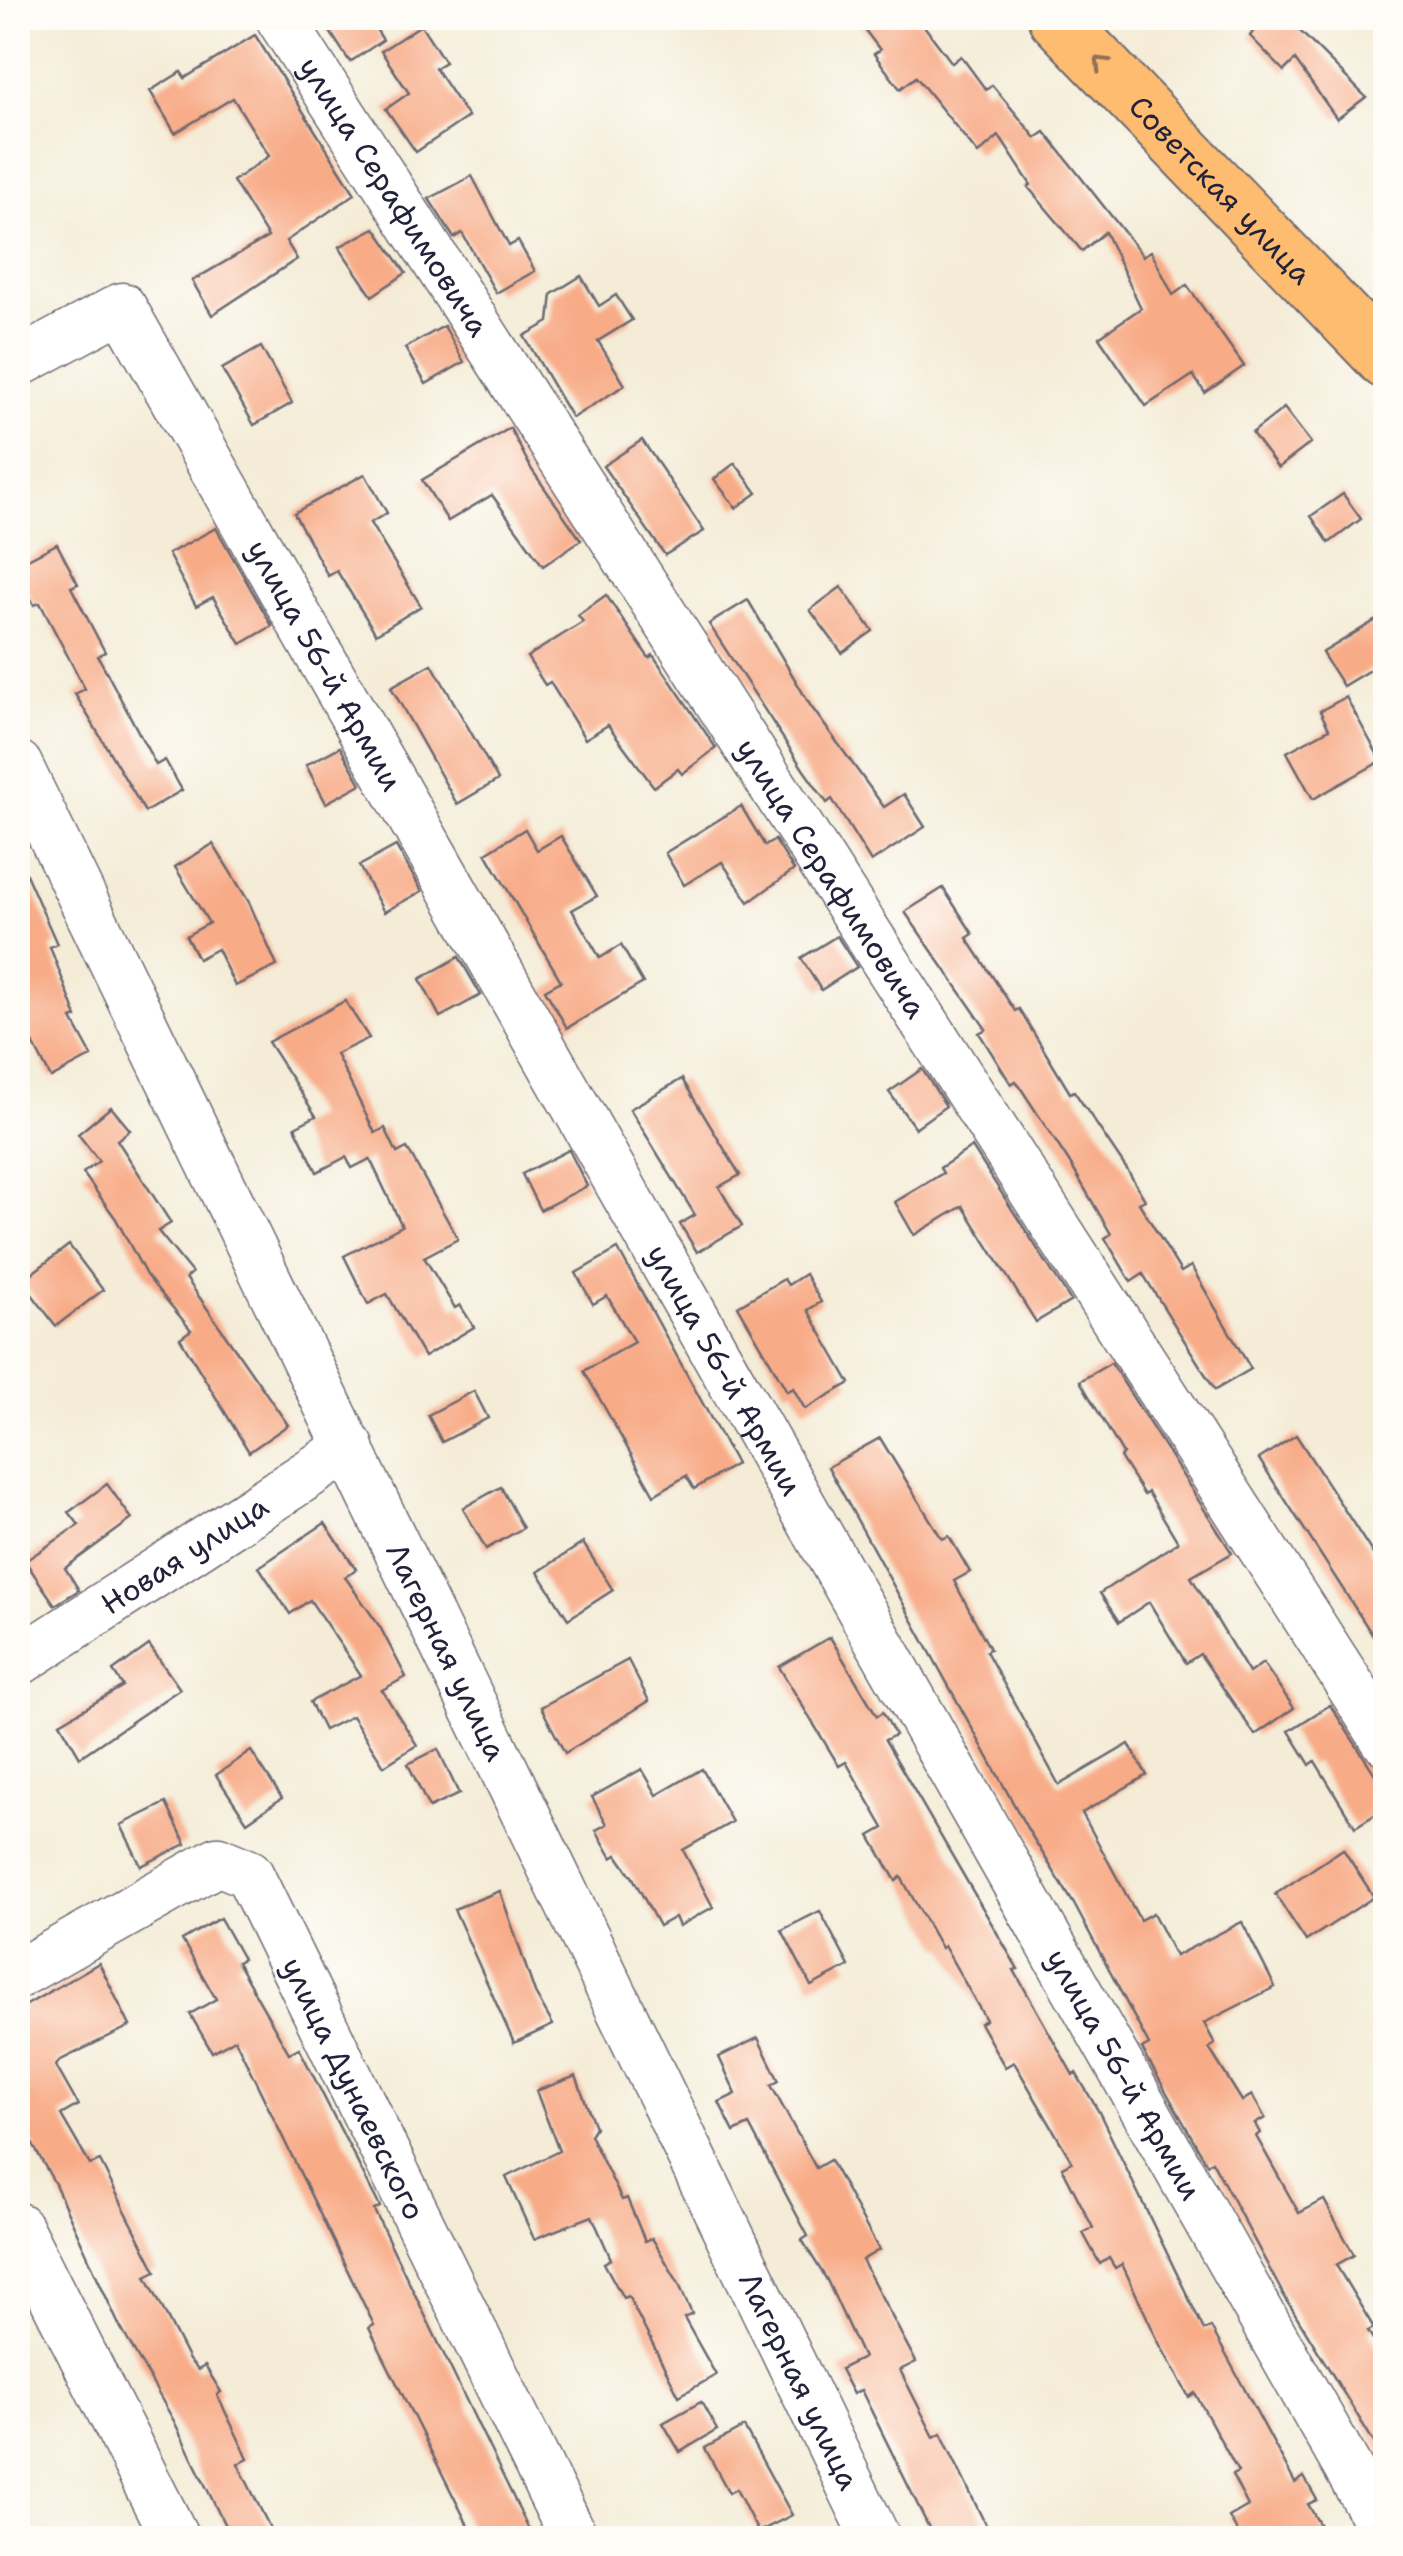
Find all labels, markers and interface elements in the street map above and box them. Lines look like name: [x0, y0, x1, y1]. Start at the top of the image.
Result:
street label: улица Серафимовича: [290, 49, 500, 344]
one-way arrow: [1094, 56, 1112, 74]
street label: Советская улица: [1120, 86, 1322, 293]
street label: улица 56-й Армии: [238, 532, 413, 798]
street label: улица Серафимовича: [727, 730, 937, 1026]
street label: улица 56-й Армии: [637, 1237, 812, 1503]
street label: Новая улица: [93, 1485, 276, 1624]
street label: Лагерная улица: [377, 1536, 517, 1768]
street label: улица 56-й Армии: [1037, 1941, 1212, 2207]
street label: улица Дунаевского: [272, 1950, 436, 2226]
street label: Лагерная улица: [730, 2265, 870, 2497]

